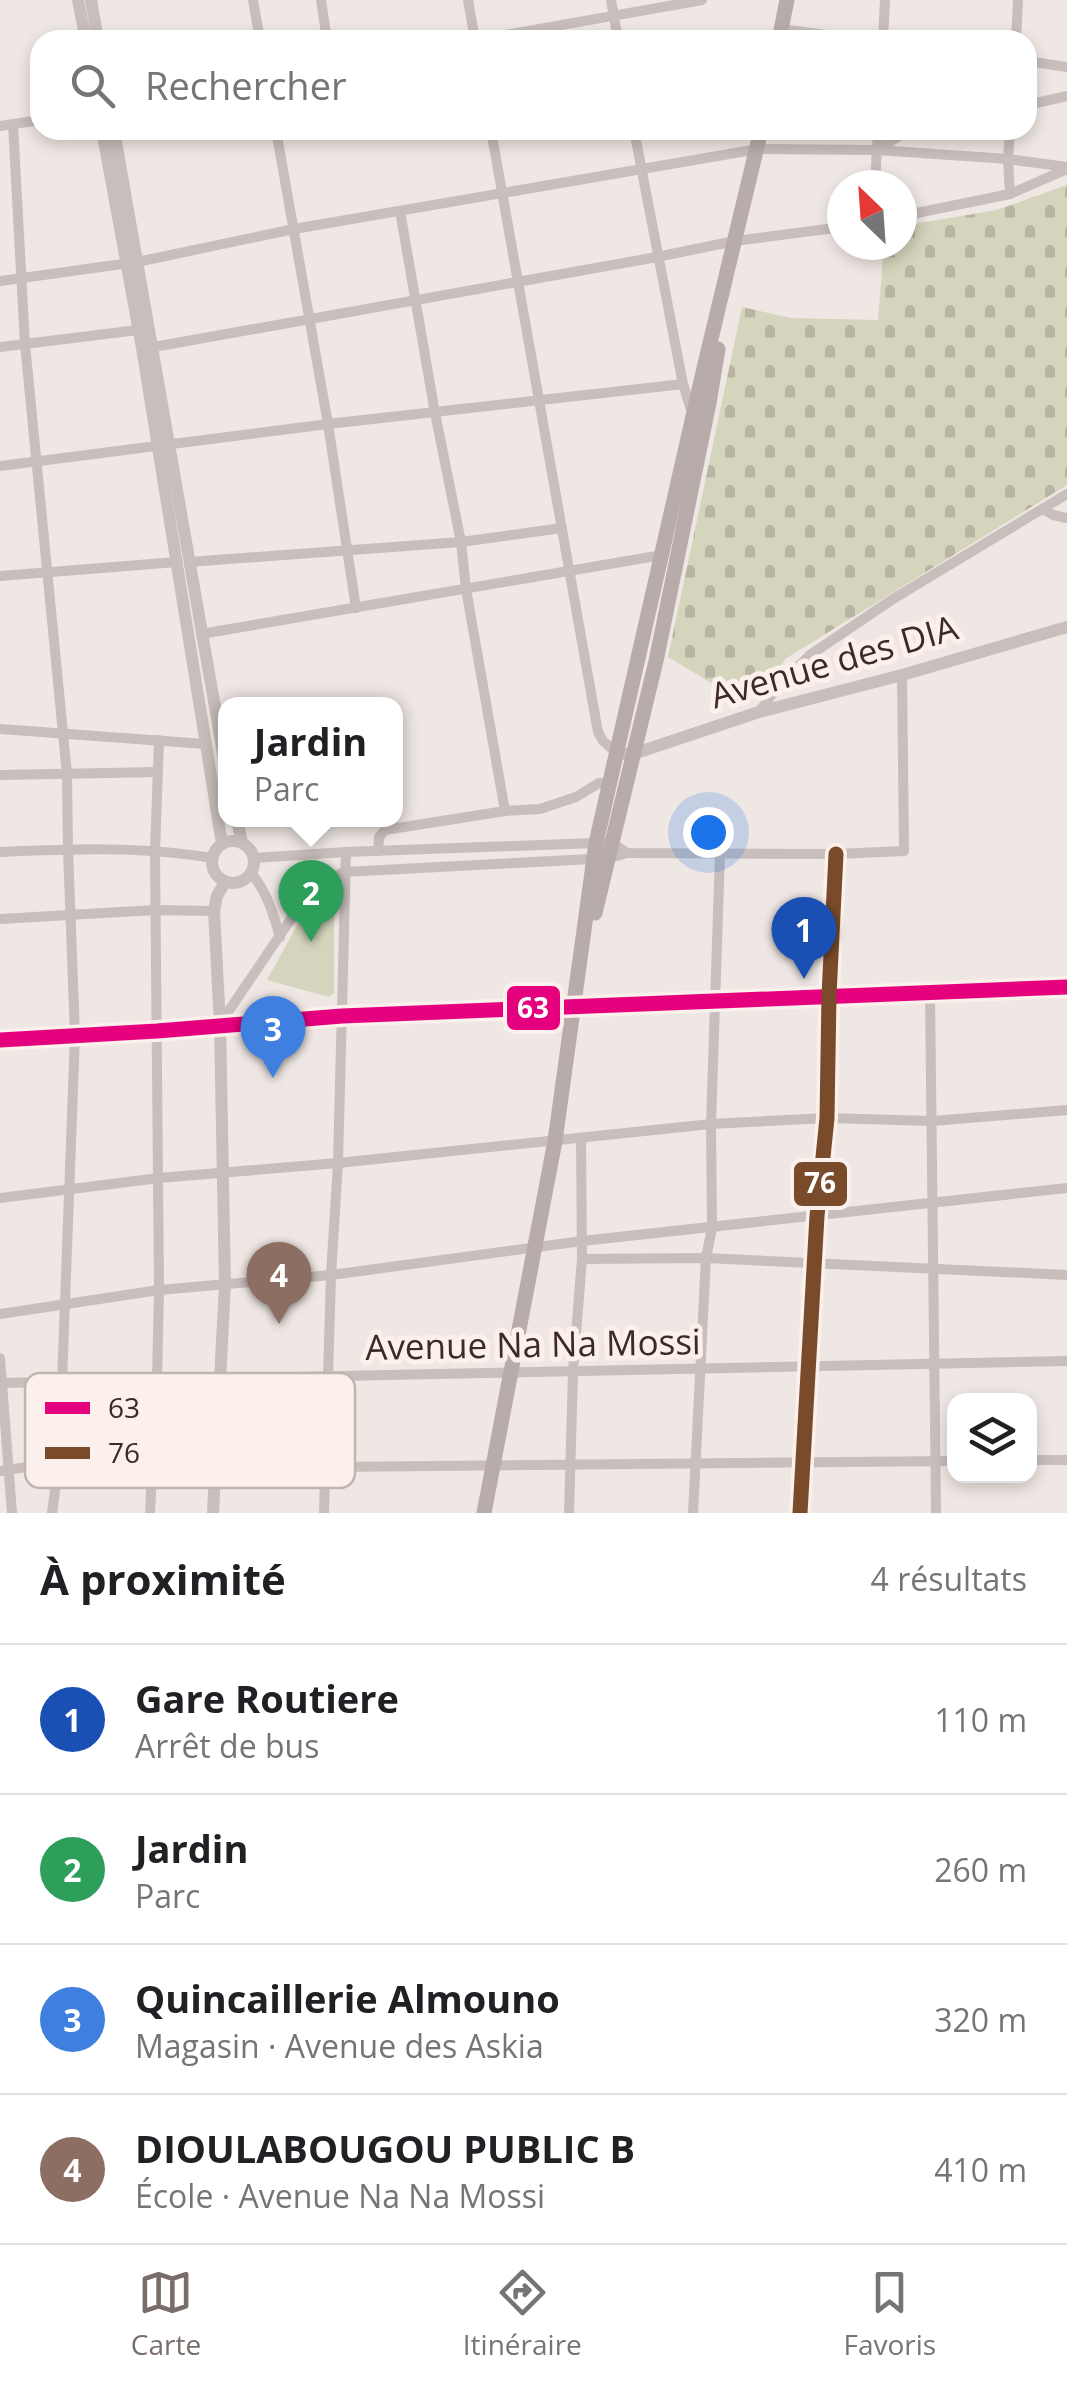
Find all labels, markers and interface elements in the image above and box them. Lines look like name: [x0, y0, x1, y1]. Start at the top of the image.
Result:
search box: [30, 30, 1037, 140]
icon: search: [65, 58, 120, 113]
text: Rechercher: [145, 59, 347, 111]
north arrow: [827, 170, 917, 260]
street label: Avenue des DIA: [705, 603, 963, 718]
popup: [218, 697, 403, 827]
text: Jardin: [254, 715, 367, 767]
text: Parc: [254, 767, 319, 810]
your location: [683, 807, 734, 858]
pin: 2: [278, 860, 344, 942]
pin: 1: [772, 896, 836, 979]
line badge: 63: [505, 984, 562, 1032]
text: 63: [517, 988, 549, 1026]
pin: 3: [240, 996, 306, 1078]
line badge: 76: [792, 1160, 849, 1208]
text: 76: [804, 1163, 836, 1201]
pin: 4: [246, 1242, 312, 1324]
street label: Avenue Na Na Mossi: [365, 1317, 701, 1370]
legend: [25, 1373, 355, 1488]
text: 63: [108, 1388, 140, 1426]
map controls: [947, 1393, 1037, 1483]
button: layers: [947, 1393, 1037, 1483]
text: 76: [108, 1433, 140, 1471]
text: À proximité: [40, 1550, 286, 1607]
text: 4 résultats: [871, 1557, 1027, 1600]
text: Gare Routiere: [135, 1672, 399, 1724]
text: 1: [63, 1698, 82, 1741]
text: 110 m: [934, 1698, 1027, 1741]
text: Arrêt de bus: [135, 1724, 319, 1767]
text: Jardin: [135, 1822, 248, 1874]
text: 2: [63, 1848, 82, 1891]
text: 260 m: [934, 1848, 1027, 1891]
text: Parc: [135, 1874, 200, 1917]
text: Quincaillerie Almouno: [135, 1972, 560, 2024]
text: 3: [63, 1998, 82, 2041]
text: 320 m: [934, 1998, 1027, 2041]
text: Magasin · Avenue des Askia: [135, 2024, 544, 2067]
text: DIOULABOUGOU PUBLIC B: [135, 2122, 635, 2174]
text: 4: [63, 2148, 82, 2191]
text: 410 m: [934, 2148, 1027, 2191]
text: École · Avenue Na Na Mossi: [135, 2174, 545, 2217]
tab: Carte: [131, 2265, 201, 2363]
tab: Itinéraire: [463, 2265, 582, 2363]
tab: Favoris: [843, 2265, 936, 2363]

